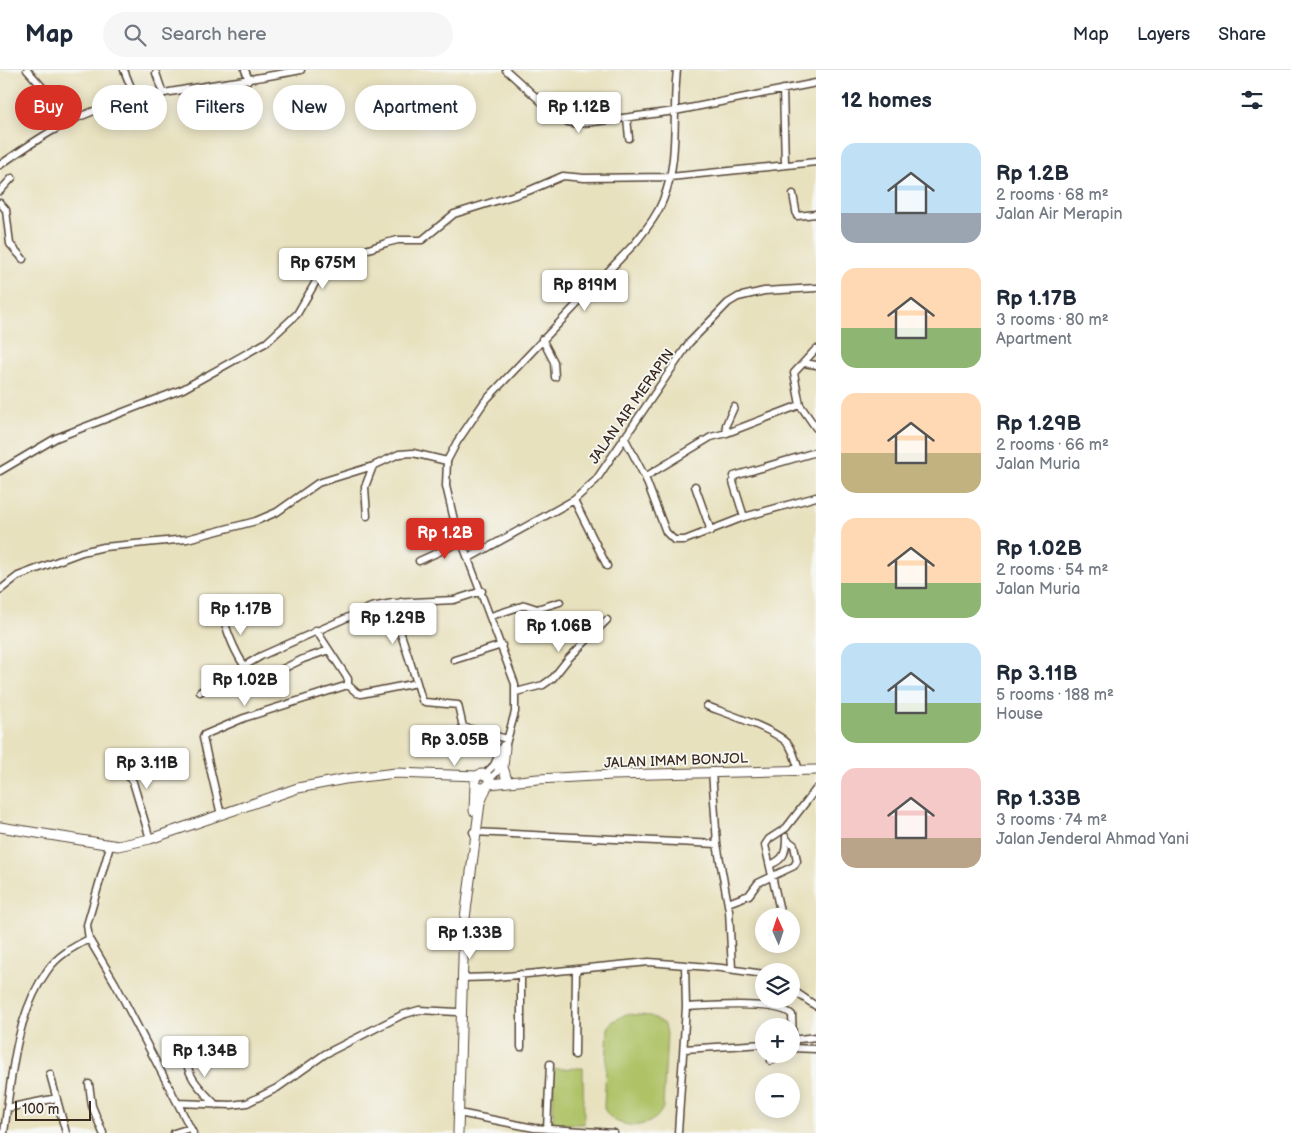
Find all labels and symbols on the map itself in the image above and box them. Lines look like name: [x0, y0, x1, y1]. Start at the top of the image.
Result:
pin: Rp 1.12B: [527, 92, 631, 134]
pin: Rp 675M: [277, 248, 369, 290]
pin: Rp 819M: [539, 270, 631, 312]
street label: JALAN AIR MERAPIN: [585, 346, 677, 467]
pin: Rp 1.2B: [399, 518, 491, 560]
pin: Rp 1.17B: [189, 594, 293, 636]
pin: Rp 1.29B: [341, 602, 445, 645]
pin: Rp 1.06B: [507, 610, 611, 653]
pin: Rp 1.02B: [193, 664, 297, 707]
pin: Rp 3.05B: [403, 724, 507, 767]
pin: Rp 3.11B: [95, 748, 199, 790]
street label: JALAN IMAM BONJOL: [604, 749, 748, 772]
north arrow: [755, 908, 800, 952]
pin: Rp 1.33B: [418, 918, 522, 960]
pin: Rp 1.34B: [153, 1036, 257, 1078]
scale bar: [15, 1098, 91, 1121]

